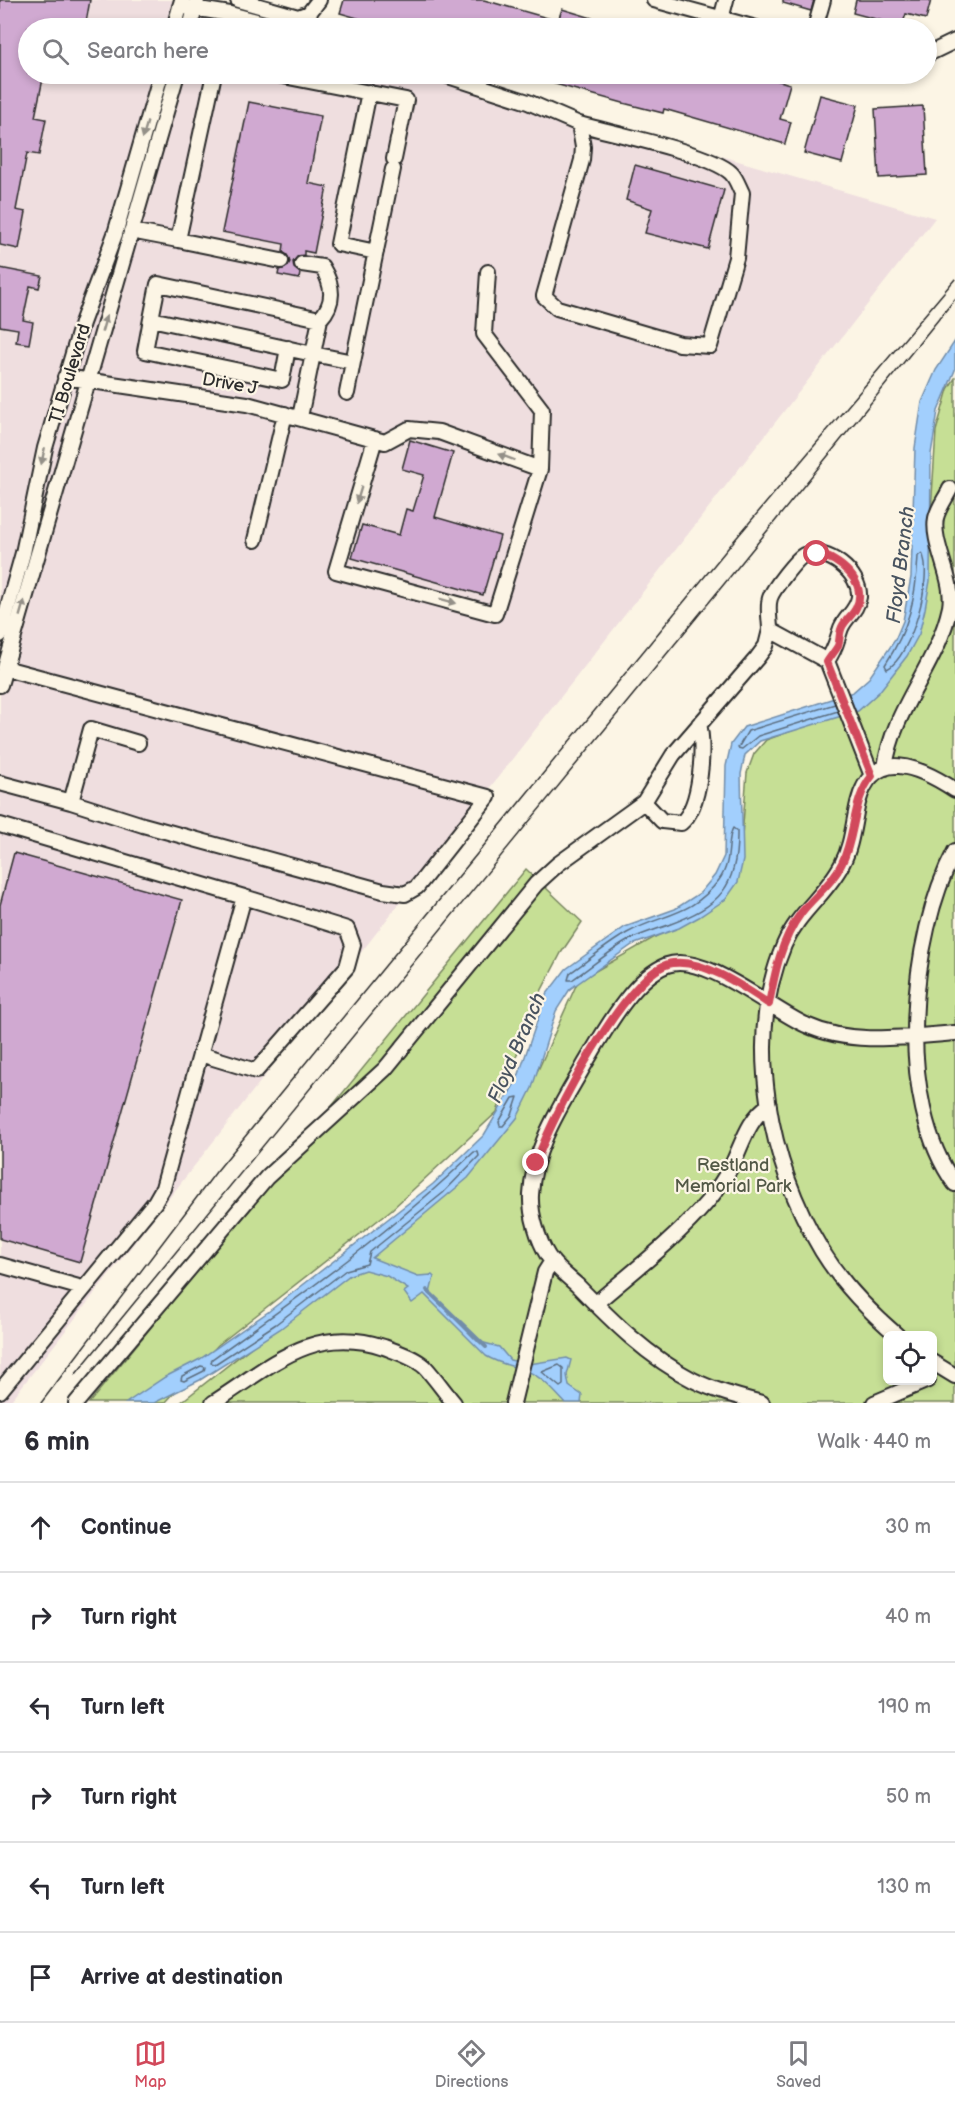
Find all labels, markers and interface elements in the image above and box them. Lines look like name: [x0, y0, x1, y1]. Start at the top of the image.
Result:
search box: [18, 18, 937, 84]
icon: search: [39, 35, 72, 68]
text: Search here: [87, 38, 209, 65]
one-way arrow: [140, 121, 149, 139]
one-way arrow: [100, 315, 109, 333]
street label: TI Boulevard: [45, 322, 95, 426]
street label: Drive J: [201, 369, 260, 399]
one-way arrow: [38, 447, 47, 466]
one-way arrow: [497, 451, 515, 461]
one-way arrow: [354, 486, 363, 504]
water label: Floyd Branch: [882, 505, 920, 625]
route start: [803, 540, 829, 566]
one-way arrow: [439, 597, 457, 607]
one-way arrow: [17, 599, 27, 618]
water label: Floyd Branch: [483, 989, 551, 1107]
route end: [522, 1149, 548, 1175]
park label: Restland Memorial Park: [674, 1155, 792, 1197]
map controls: [883, 1331, 937, 1385]
button: locate: [883, 1331, 937, 1385]
text: 6 min: [24, 1427, 90, 1458]
text: Walk · 440 m: [817, 1430, 931, 1454]
icon: ahead: [24, 1511, 57, 1544]
text: Continue: [81, 1514, 171, 1541]
text: 30 m: [885, 1515, 931, 1539]
icon: right: [24, 1601, 57, 1634]
text: Turn right: [81, 1604, 177, 1631]
text: 40 m: [885, 1605, 931, 1629]
icon: left: [24, 1691, 57, 1724]
text: Turn left: [81, 1694, 165, 1721]
text: 190 m: [878, 1695, 931, 1719]
icon: right: [24, 1781, 57, 1814]
text: Turn right: [81, 1784, 177, 1811]
text: 50 m: [886, 1785, 931, 1809]
icon: left: [24, 1871, 57, 1904]
text: Turn left: [81, 1874, 165, 1901]
text: 130 m: [877, 1875, 931, 1899]
icon: arrive: [24, 1961, 57, 1994]
text: Arrive at destination: [81, 1964, 283, 1991]
tab: Map: [134, 2037, 167, 2092]
tab: Directions: [435, 2037, 508, 2092]
tab: Saved: [776, 2037, 821, 2092]

